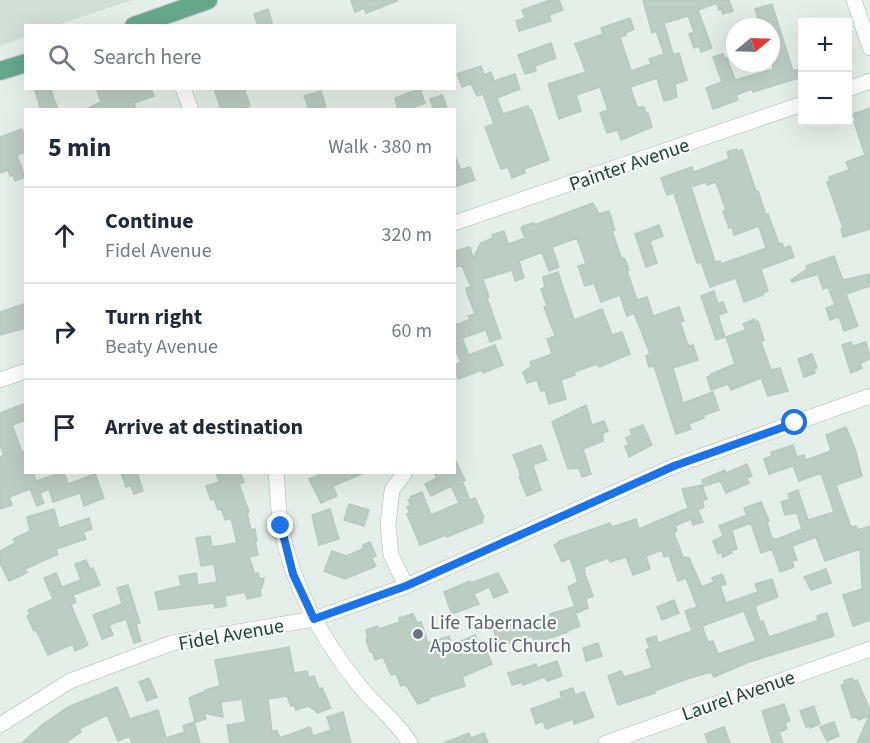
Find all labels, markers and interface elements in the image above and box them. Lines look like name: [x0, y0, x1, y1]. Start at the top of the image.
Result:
north arrow: [726, 18, 780, 72]
map controls: [798, 18, 852, 126]
button: +: [798, 18, 852, 72]
search box: [24, 24, 456, 90]
icon: search: [45, 41, 78, 74]
text: Search here: [93, 41, 201, 73]
button: −: [798, 72, 852, 126]
text: 5 min: [48, 129, 111, 166]
street label: Painter Avenue: [565, 131, 693, 199]
text: Walk · 380 m: [328, 133, 432, 161]
text: Continue: [105, 205, 194, 237]
icon: ahead: [48, 219, 81, 252]
text: 320 m: [382, 221, 432, 249]
text: Fidel Avenue: [105, 237, 212, 265]
text: Turn right: [105, 301, 202, 333]
icon: right: [48, 315, 81, 348]
text: 60 m: [392, 317, 432, 345]
text: Beaty Avenue: [105, 333, 218, 361]
route start: [781, 409, 807, 435]
icon: arrive: [48, 411, 81, 444]
text: Arrive at destination: [105, 411, 303, 443]
route end: [267, 512, 293, 538]
place label: Life Tabernacle Apostolic Church: [430, 609, 571, 660]
street label: Fidel Avenue: [176, 612, 286, 658]
marker: Life Tabernacle Apostolic Church: [411, 627, 425, 641]
street label: Laurel Avenue: [678, 663, 799, 728]

